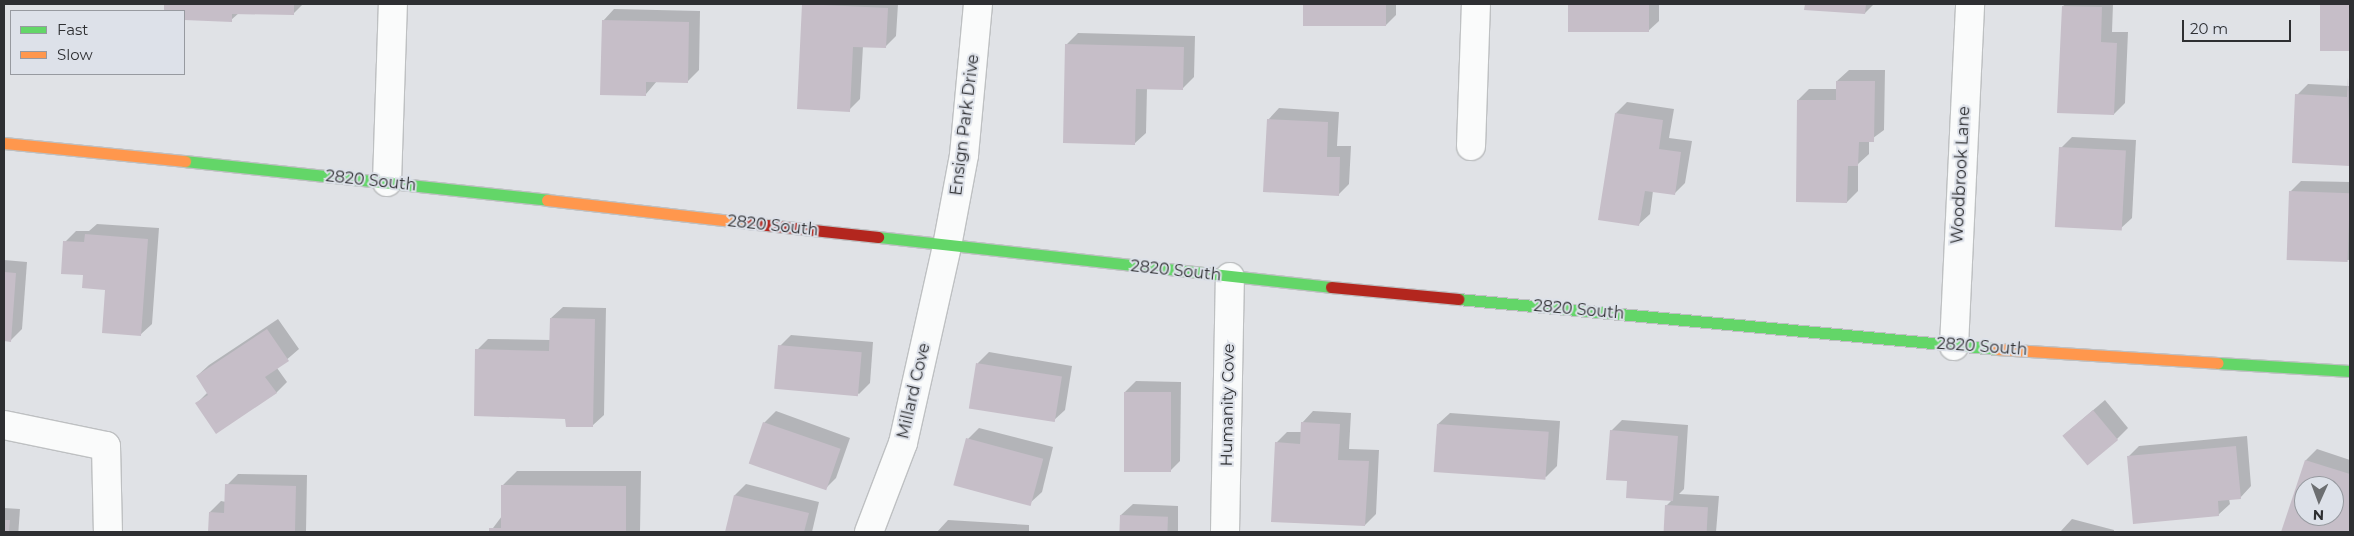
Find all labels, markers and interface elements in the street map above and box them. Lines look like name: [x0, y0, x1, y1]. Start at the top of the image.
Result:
legend: [10, 10, 185, 75]
scale bar: [2184, 10, 2293, 42]
text: 20 m: [2190, 19, 2228, 38]
text: Fast: [57, 20, 88, 39]
text: Slow: [57, 45, 93, 64]
street label: Ensign Park Drive: [947, 53, 983, 197]
street label: Woodbrook Lane: [1948, 106, 1974, 244]
street label: 2820 South: [325, 167, 417, 195]
street label: 2820 South: [727, 212, 819, 240]
street label: 2820 South: [1130, 257, 1222, 285]
street label: 2820 South: [1533, 296, 1625, 324]
street label: 2820 South: [1936, 334, 2028, 360]
street label: Millard Cove: [894, 341, 934, 441]
street label: Humanity Cove: [1217, 343, 1239, 467]
north arrow: [2294, 476, 2344, 526]
text: N: [2313, 506, 2324, 524]

